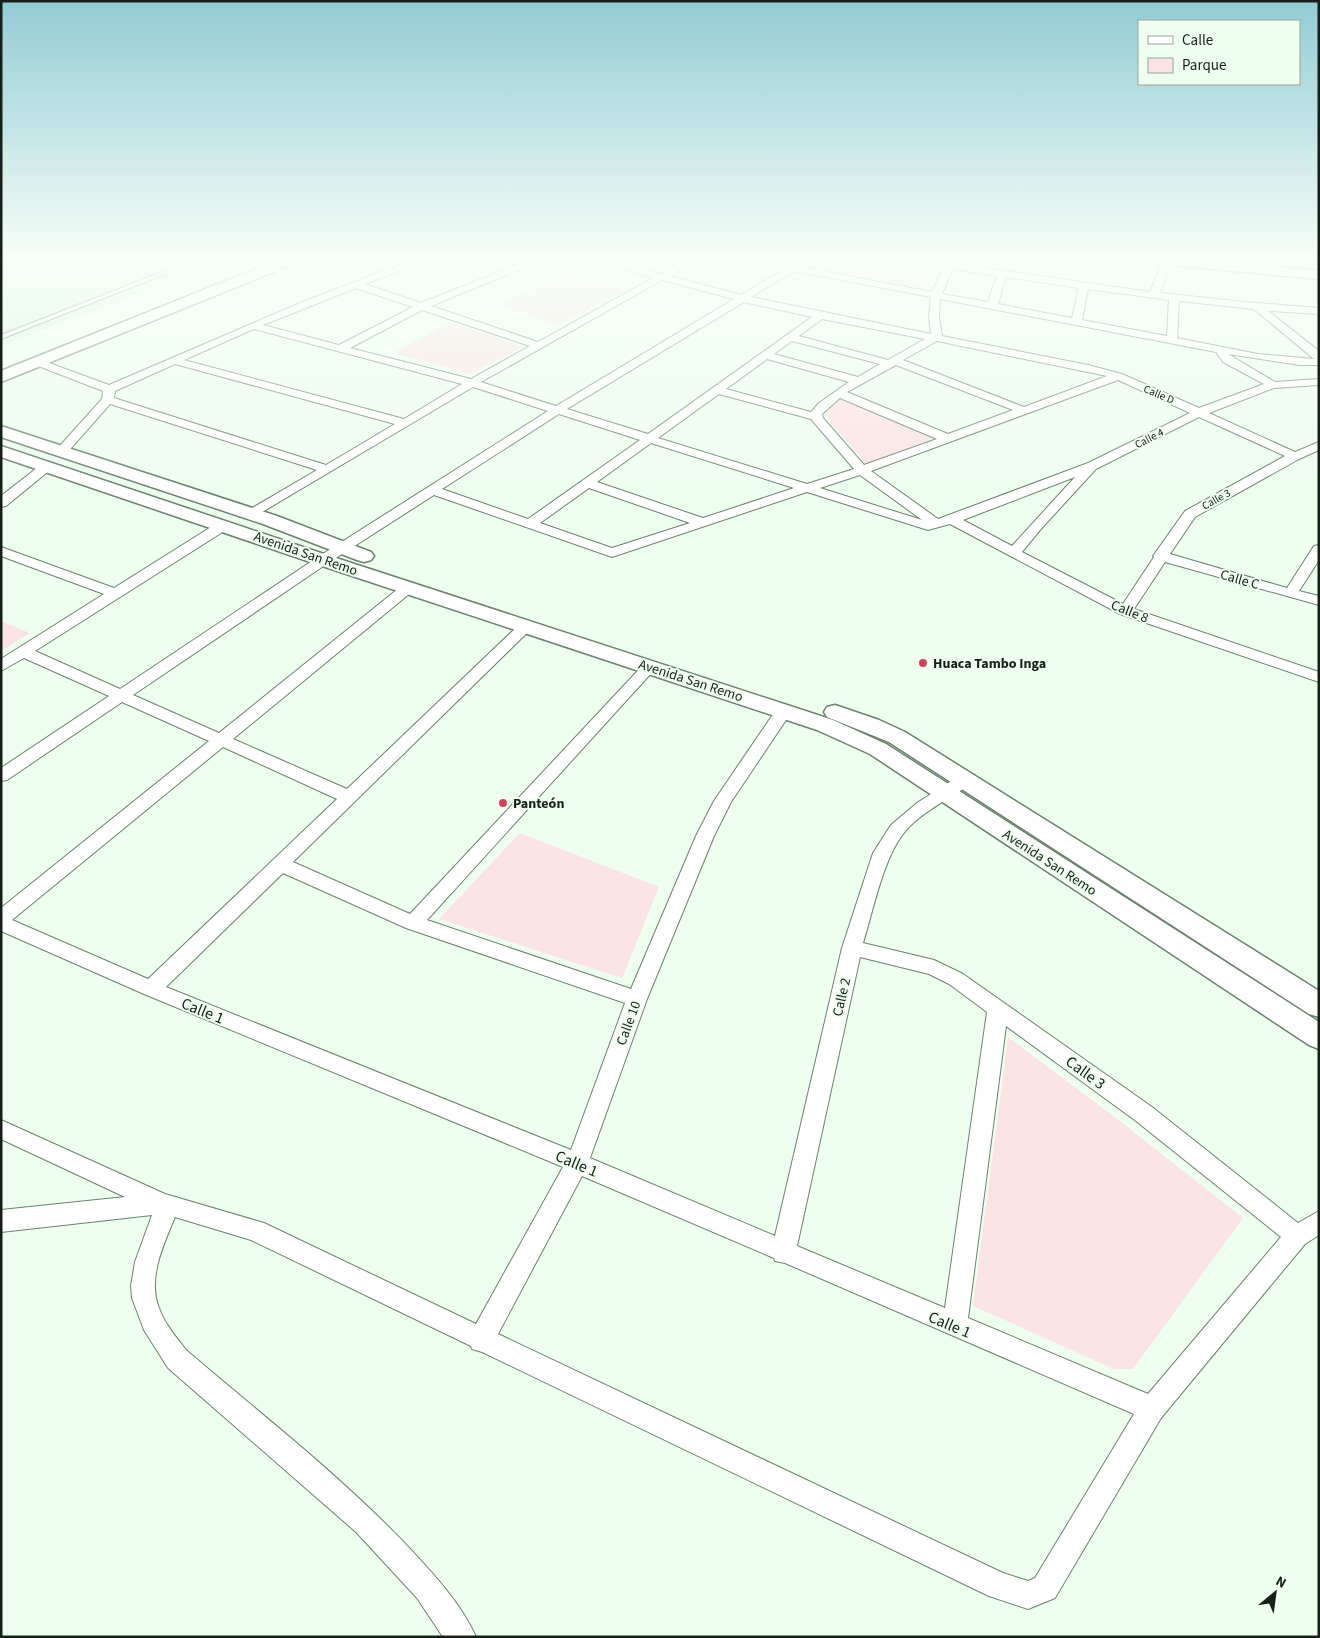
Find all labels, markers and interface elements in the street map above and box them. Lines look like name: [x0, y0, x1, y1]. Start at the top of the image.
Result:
legend: [1138, 20, 1300, 85]
text: Calle: [1182, 30, 1213, 51]
text: Parque: [1182, 55, 1226, 76]
street label: Calle D: [1141, 381, 1177, 408]
street label: Calle 4: [1132, 425, 1167, 452]
street label: Calle 3: [1199, 485, 1233, 513]
street label: Avenida San Remo: [251, 527, 360, 581]
street label: Calle C: [1218, 565, 1262, 595]
street label: Calle 8: [1108, 595, 1151, 628]
place label: Huaca Tambo Inga: [933, 654, 1046, 674]
street label: Avenida San Remo: [636, 655, 745, 707]
marker: Huaca Tambo Inga: [917, 657, 929, 669]
place label: Panteón: [513, 794, 564, 814]
marker: Panteón: [497, 797, 509, 809]
street label: Avenida San Remo: [998, 825, 1100, 901]
street label: Calle 2: [828, 976, 856, 1018]
street label: Calle 1: [178, 992, 227, 1029]
street label: Calle 10: [612, 998, 646, 1048]
street label: Calle 3: [1061, 1051, 1110, 1095]
street label: Calle 1: [552, 1145, 601, 1183]
street label: Calle 1: [925, 1306, 974, 1344]
north arrow: [1250, 1568, 1300, 1618]
text: N: [1272, 1572, 1290, 1594]

